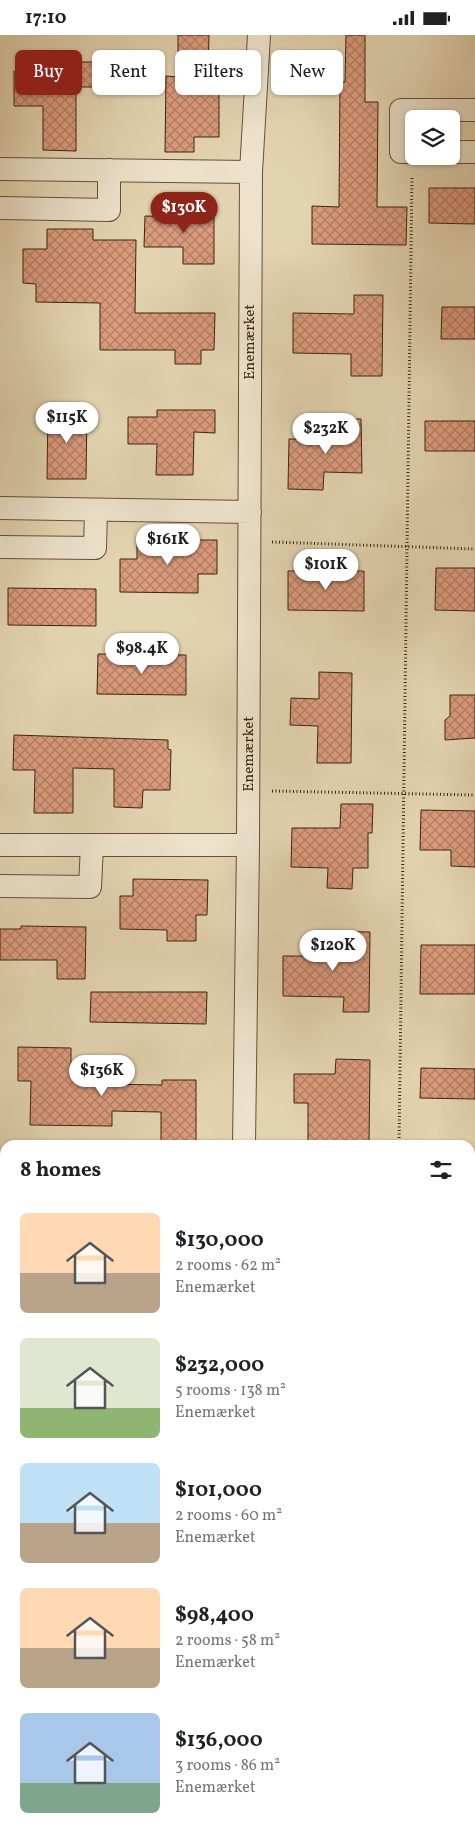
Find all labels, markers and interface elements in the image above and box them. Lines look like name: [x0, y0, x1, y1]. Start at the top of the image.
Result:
text: 17:10: [25, 5, 66, 31]
chip: Buy: [15, 50, 82, 95]
chip: Rent: [92, 50, 165, 95]
chip: Filters: [175, 50, 261, 95]
chip: New: [271, 50, 343, 95]
map controls: [405, 110, 460, 165]
button: layers: [405, 110, 460, 165]
pin: $130K: [149, 191, 219, 234]
text: $130K: [162, 197, 206, 219]
street label: Enemærket: [240, 304, 261, 380]
pin: $115K: [32, 401, 102, 444]
text: $115K: [46, 407, 88, 429]
pin: $232K: [291, 413, 361, 455]
text: $232K: [303, 418, 349, 440]
pin: $161K: [133, 523, 203, 566]
text: $161K: [147, 529, 189, 551]
pin: $101K: [291, 549, 361, 591]
text: $101K: [304, 554, 348, 576]
pin: $98.4K: [101, 633, 183, 675]
text: $98.4K: [116, 638, 168, 660]
street label: Enemærket: [239, 716, 260, 792]
pin: $120K: [298, 929, 368, 972]
text: $120K: [310, 935, 356, 957]
pin: $136K: [67, 1055, 137, 1097]
text: $136K: [80, 1060, 124, 1082]
text: 8 homes: [20, 1156, 101, 1185]
icon: filters: [427, 1156, 455, 1184]
text: $130,000: [175, 1226, 264, 1255]
icon: home: [60, 1233, 120, 1293]
text: 2 rooms · 62 m²: [175, 1255, 281, 1277]
text: Enemærket: [175, 1277, 256, 1299]
text: $232,000: [175, 1351, 264, 1380]
icon: home: [60, 1358, 120, 1418]
text: 5 rooms · 138 m²: [175, 1380, 286, 1402]
text: Enemærket: [175, 1402, 256, 1424]
text: $101,000: [175, 1476, 262, 1505]
icon: home: [60, 1483, 120, 1543]
text: 2 rooms · 60 m²: [175, 1505, 282, 1527]
text: Enemærket: [175, 1527, 256, 1549]
text: $98,400: [175, 1601, 254, 1630]
icon: home: [60, 1608, 120, 1668]
text: 2 rooms · 58 m²: [175, 1630, 280, 1652]
text: Enemærket: [175, 1652, 256, 1674]
text: $136,000: [175, 1726, 263, 1755]
icon: home: [60, 1733, 120, 1793]
text: 3 rooms · 86 m²: [175, 1755, 280, 1777]
text: Enemærket: [175, 1777, 256, 1799]

